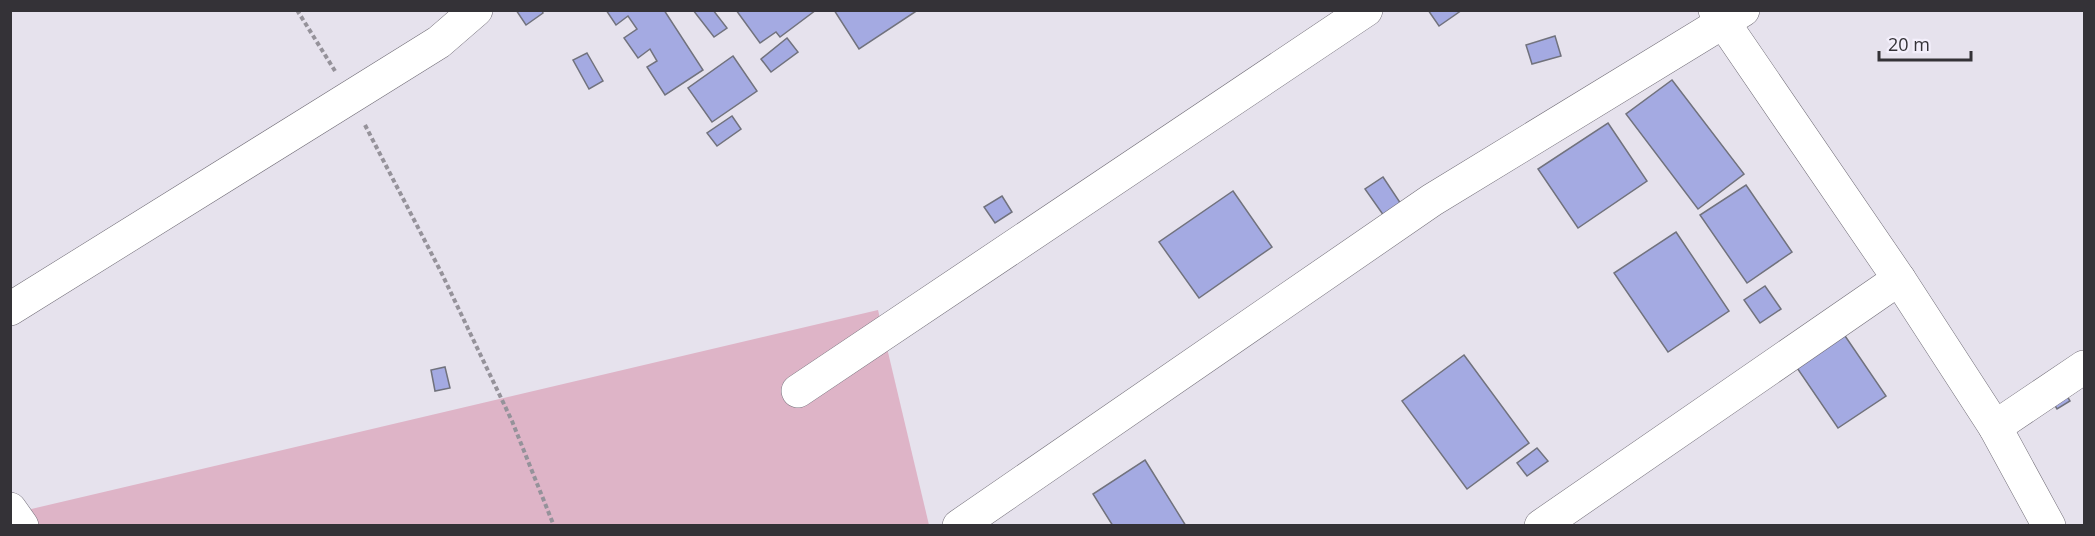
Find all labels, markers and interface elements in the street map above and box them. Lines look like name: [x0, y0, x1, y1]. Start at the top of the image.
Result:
scale bar: [1879, 24, 1970, 62]
text: 20 m: [1888, 32, 1930, 56]

